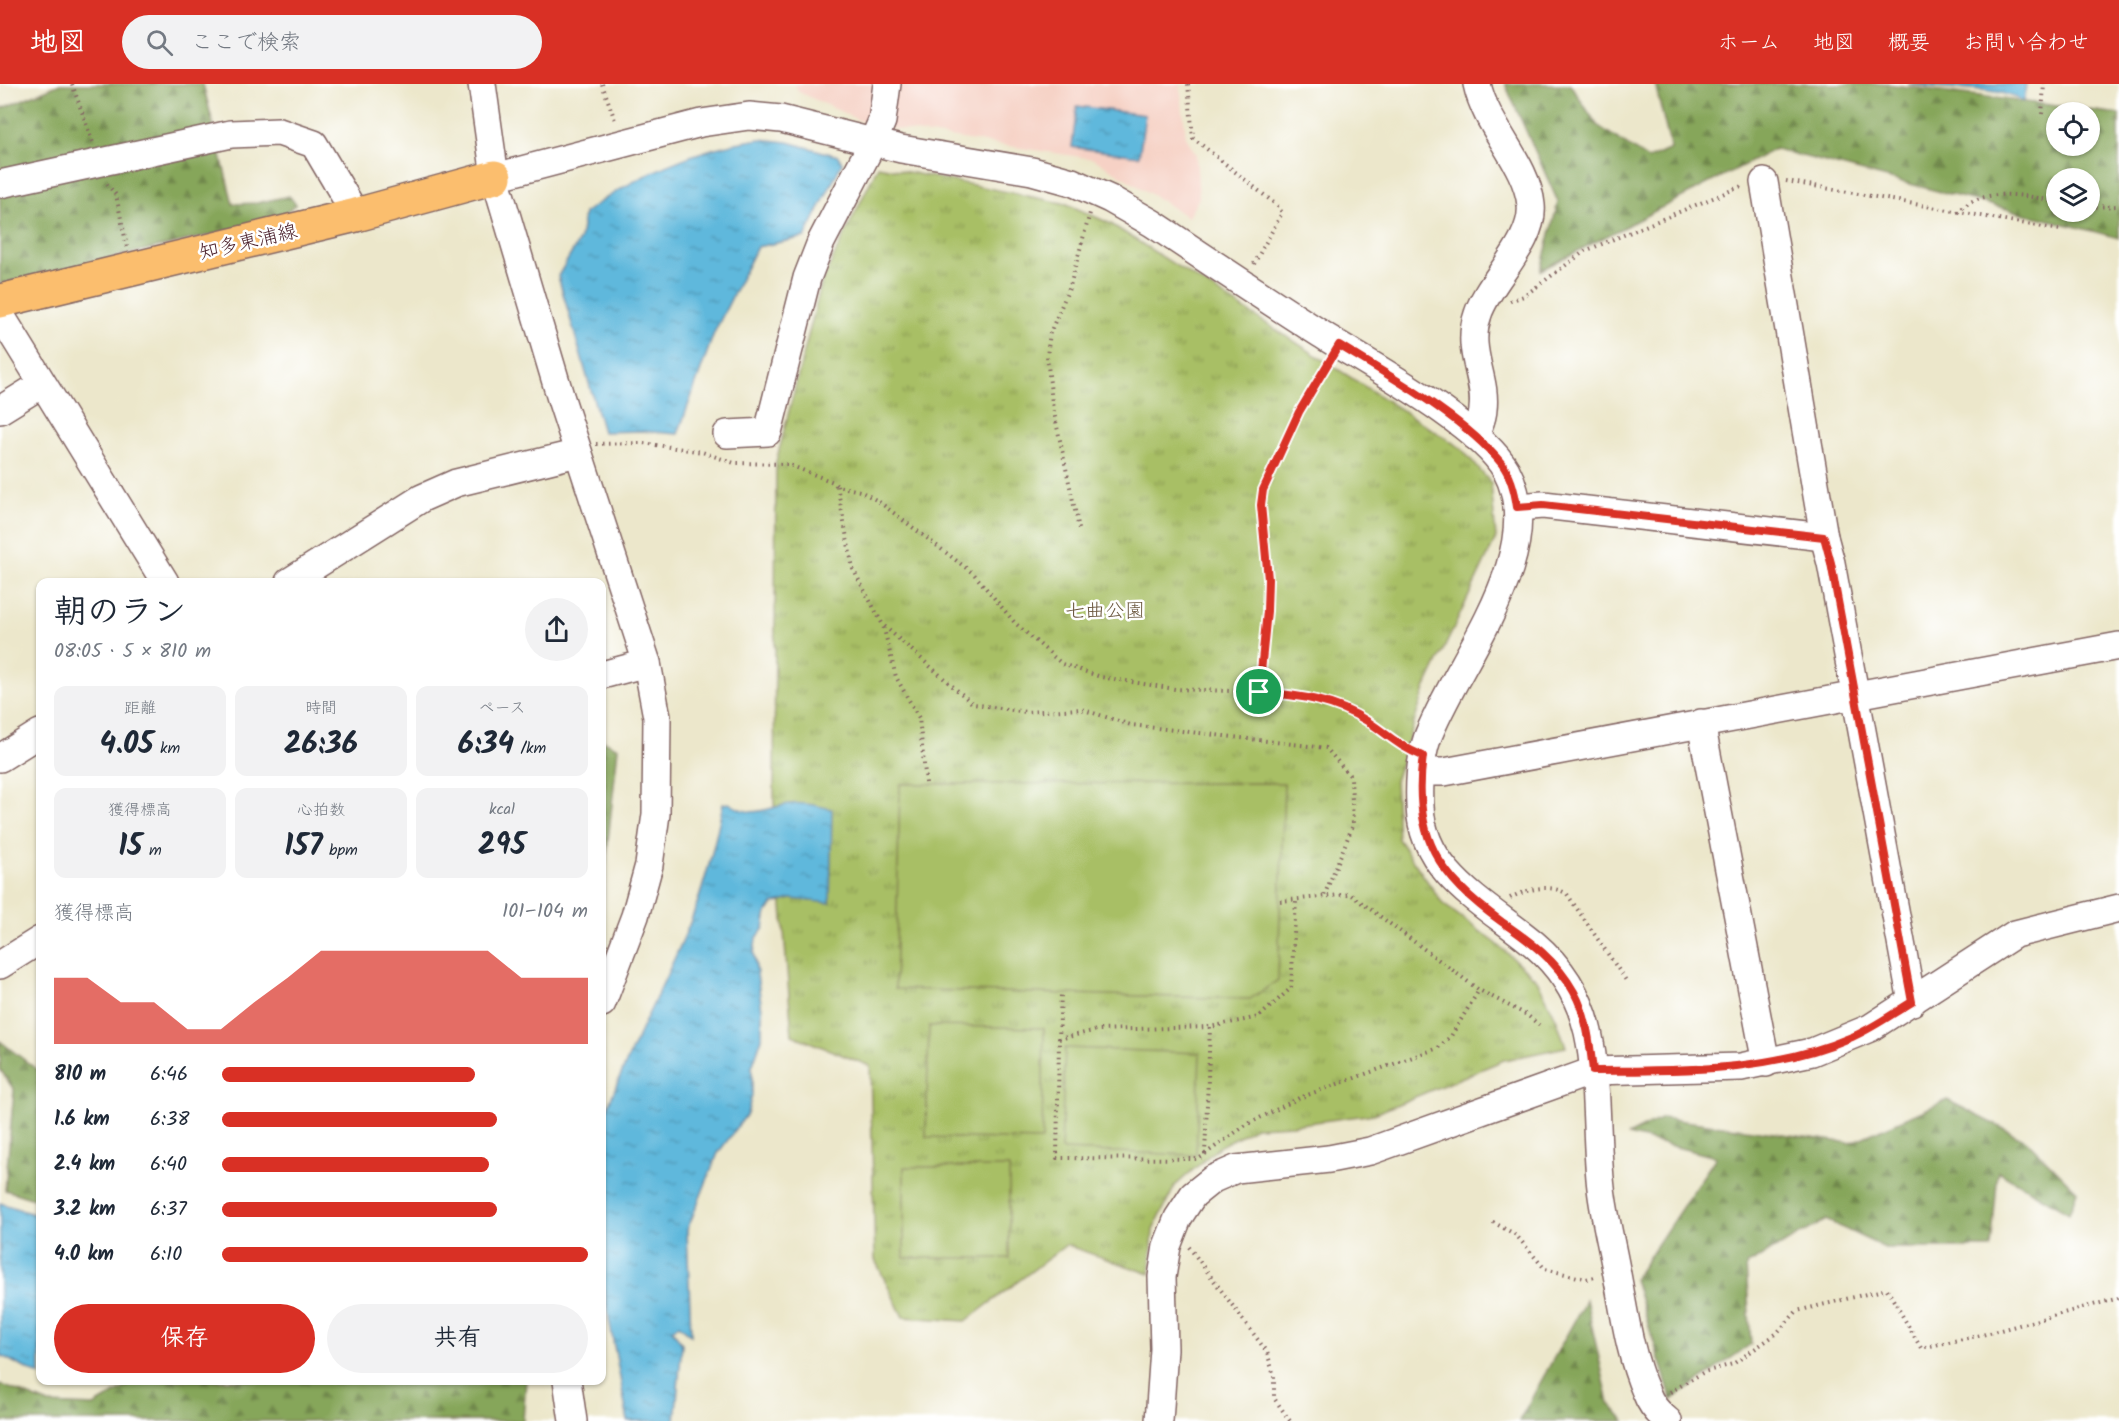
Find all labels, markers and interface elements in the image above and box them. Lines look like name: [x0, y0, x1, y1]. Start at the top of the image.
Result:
search box: [122, 15, 542, 69]
text: 地図: [30, 21, 86, 66]
icon: search: [143, 26, 176, 59]
text: ここで検索: [191, 26, 301, 61]
text: ホーム: [1718, 27, 1780, 60]
text: 地図: [1813, 27, 1855, 60]
text: 概要: [1888, 27, 1930, 60]
text: お問い合わせ: [1963, 27, 2089, 60]
map controls: [2046, 102, 2100, 222]
button: locate: [2046, 102, 2100, 156]
button: layers: [2046, 168, 2100, 222]
street label: 知多東浦線: [196, 216, 301, 270]
text: 朝のラン: [54, 587, 186, 640]
park label: 七曲公園: [1065, 596, 1145, 628]
button: share: [525, 598, 588, 661]
text: 08:05 · 5 × 810 m: [54, 636, 211, 668]
pin: [1233, 666, 1284, 717]
icon: arrive: [1242, 675, 1275, 708]
text: 距離: [124, 696, 156, 721]
text: 時間: [305, 696, 337, 721]
text: ペース: [478, 696, 526, 721]
text: 4.05: [100, 721, 154, 769]
text: 26:36: [284, 721, 358, 769]
text: 6:34: [458, 721, 514, 769]
text: km: [154, 736, 180, 761]
text: /km: [514, 736, 546, 761]
text: kcal: [489, 797, 515, 822]
text: 獲得標高: [108, 798, 172, 823]
text: 心拍数: [297, 798, 345, 823]
text: 295: [478, 822, 526, 870]
text: 15: [118, 823, 143, 871]
text: 157: [284, 823, 323, 871]
text: m: [143, 838, 162, 863]
text: bpm: [323, 838, 358, 863]
text: 101–104 m: [502, 896, 588, 928]
text: 獲得標高: [54, 898, 134, 930]
text: 810 m: [54, 1059, 106, 1091]
text: 6:46: [150, 1059, 188, 1091]
text: 1.6 km: [54, 1104, 110, 1136]
text: 6:38: [150, 1104, 190, 1136]
text: 2.4 km: [54, 1149, 115, 1181]
text: 6:40: [150, 1149, 187, 1181]
text: 3.2 km: [54, 1194, 115, 1226]
text: 6:37: [150, 1194, 187, 1226]
text: 4.0 km: [54, 1239, 114, 1271]
text: 6:10: [150, 1239, 182, 1271]
button: 保存: [54, 1304, 315, 1373]
button: 共有: [327, 1304, 588, 1373]

